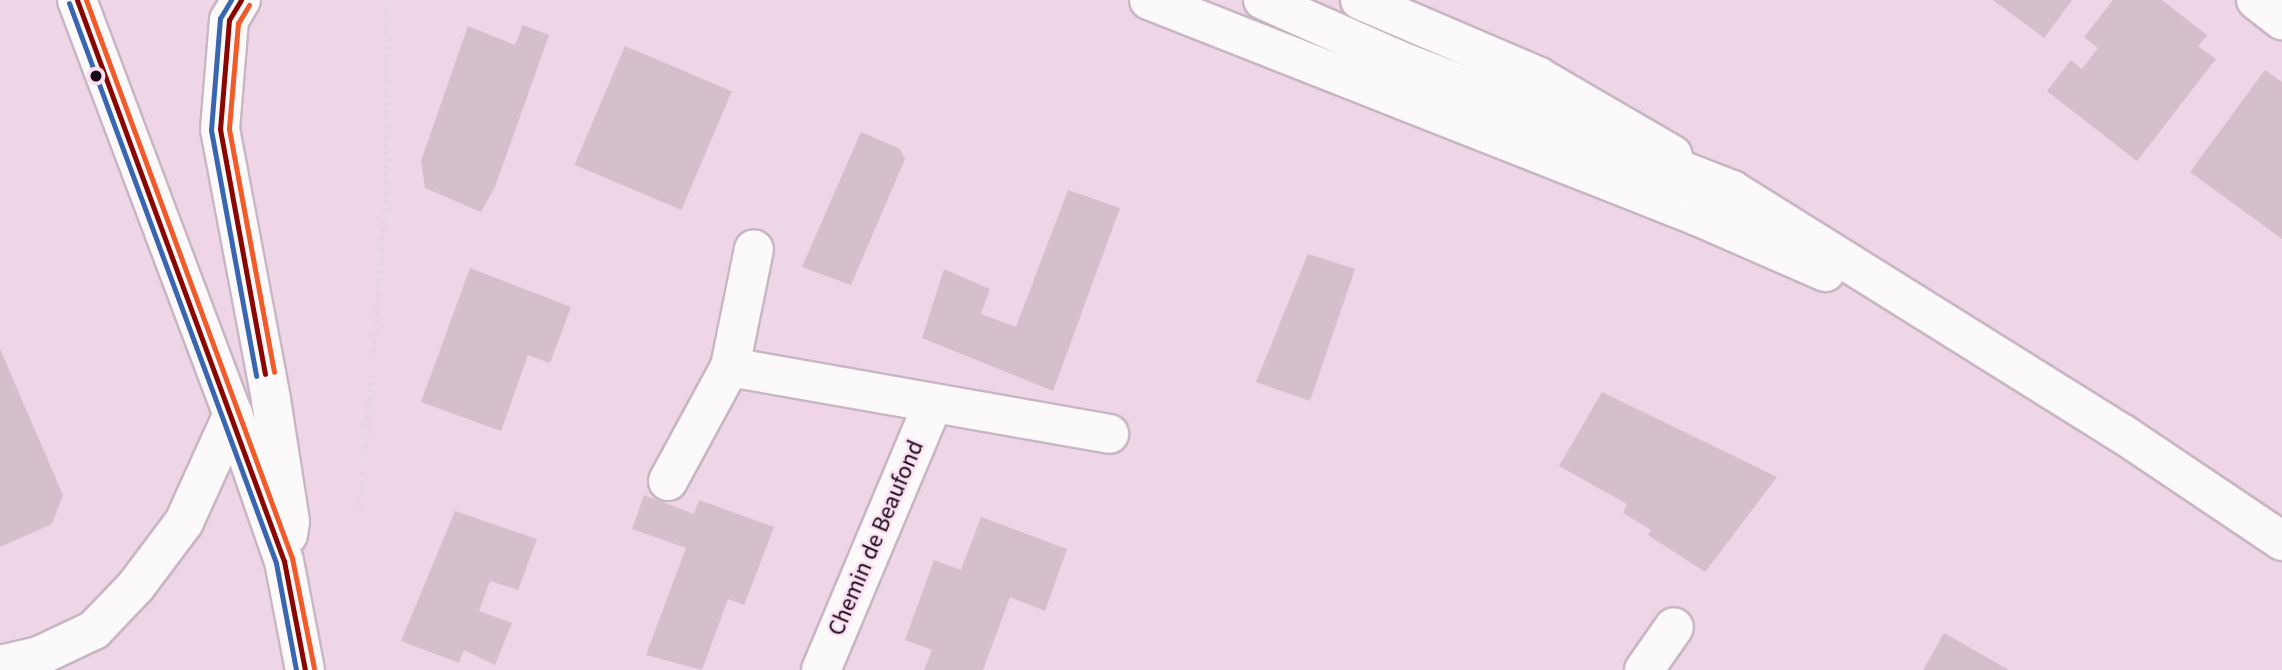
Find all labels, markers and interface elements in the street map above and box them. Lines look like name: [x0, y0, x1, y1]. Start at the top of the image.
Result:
unlabelled marker: [89, 69, 103, 83]
street label: Chemin de Beaufond: [822, 436, 930, 640]

